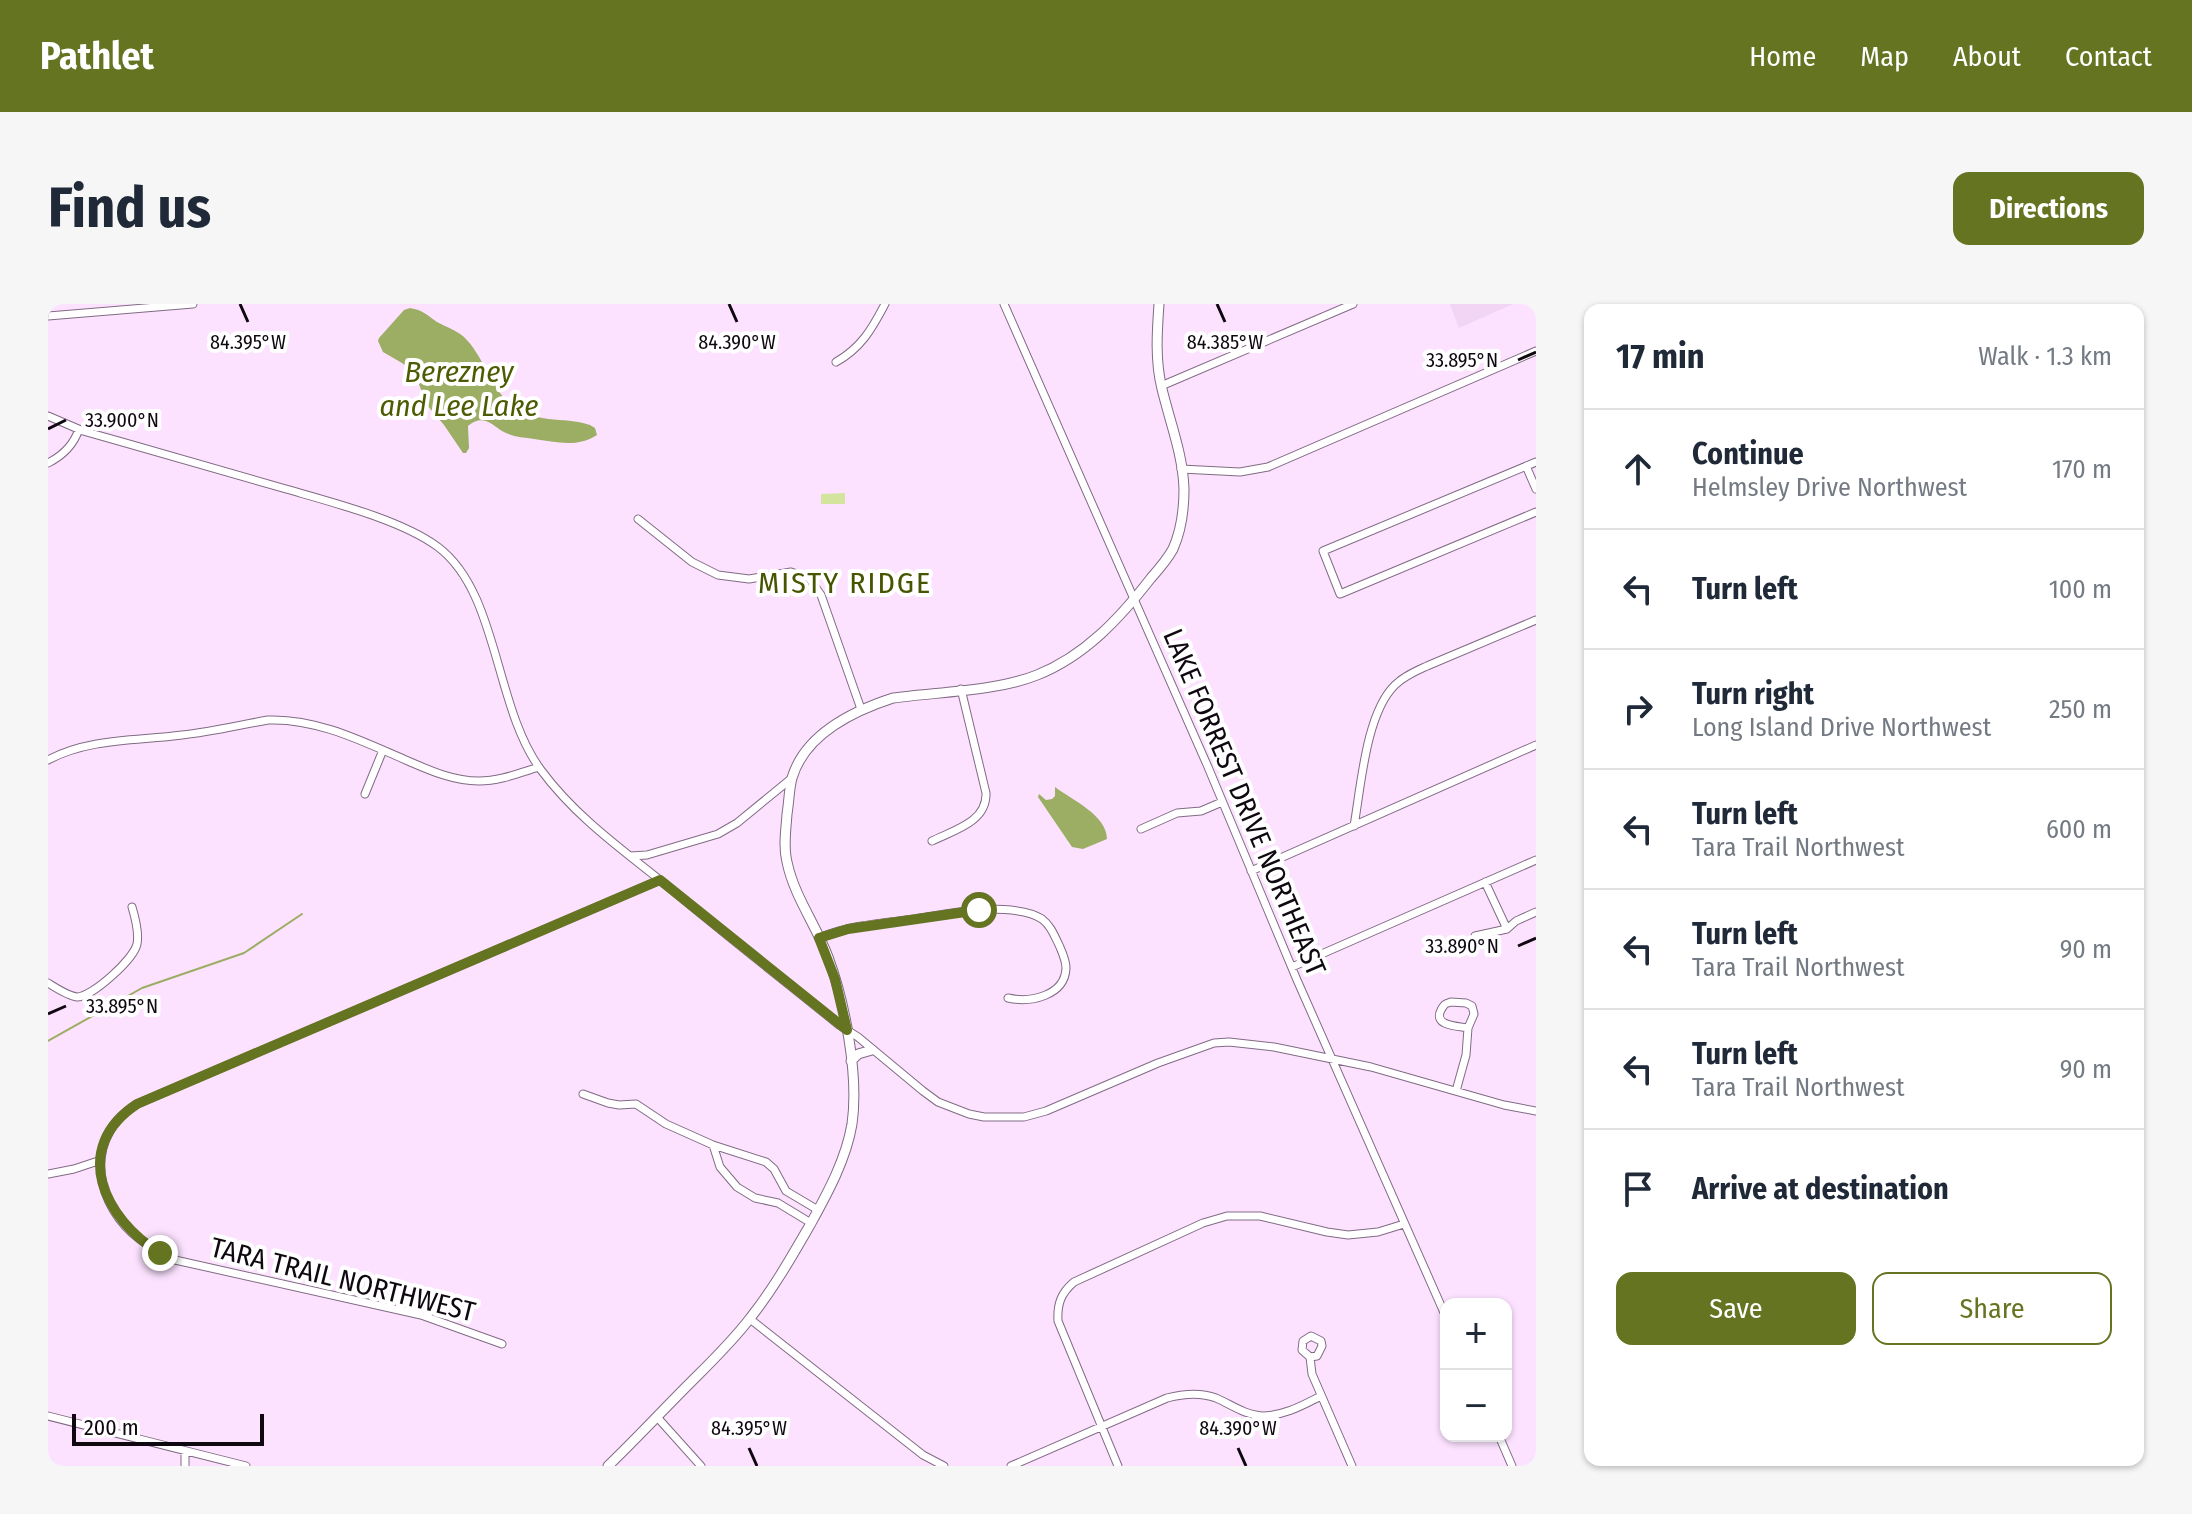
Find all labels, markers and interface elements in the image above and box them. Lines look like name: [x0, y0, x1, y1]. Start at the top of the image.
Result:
text: Pathlet: [40, 33, 154, 79]
text: Home: [1749, 40, 1816, 73]
text: Map: [1860, 40, 1909, 73]
text: About: [1953, 40, 2021, 73]
text: Contact: [2065, 40, 2152, 73]
button: Directions: [1953, 172, 2144, 245]
text: Find us: [48, 175, 211, 242]
text: 84.395°W: [210, 330, 286, 354]
text: 84.390°W: [698, 330, 776, 354]
text: 84.385°W: [1187, 330, 1263, 354]
text: 17 min: [1616, 336, 1705, 377]
text: Walk · 1.3 km: [1978, 341, 2112, 372]
text: 33.895°N: [1426, 348, 1498, 372]
water label: Berezney and Lee Lake: [380, 354, 538, 424]
text: 33.900°N: [85, 408, 159, 432]
text: Continue: [1692, 436, 1804, 472]
icon: ahead: [1616, 447, 1660, 491]
text: 170 m: [2052, 454, 2112, 485]
text: Helmsley Drive Northwest: [1692, 472, 1967, 503]
district label: MISTY RIDGE: [758, 565, 932, 601]
icon: left: [1616, 567, 1660, 611]
text: Turn left: [1692, 571, 1798, 607]
text: 100 m: [2049, 574, 2112, 605]
street label: LAKE FORREST DRIVE NORTHEAST: [1156, 624, 1333, 981]
text: Turn right: [1692, 676, 1814, 712]
icon: right: [1616, 687, 1660, 731]
text: 250 m: [2049, 694, 2112, 725]
text: Long Island Drive Northwest: [1692, 712, 1991, 743]
text: Turn left: [1692, 796, 1798, 832]
icon: left: [1616, 807, 1660, 851]
text: 600 m: [2046, 814, 2112, 845]
text: Tara Trail Northwest: [1692, 832, 1905, 863]
route start: [961, 892, 997, 928]
text: Turn left: [1692, 916, 1798, 952]
icon: left: [1616, 927, 1660, 971]
text: 33.890°N: [1425, 934, 1499, 958]
text: 90 m: [2060, 934, 2112, 965]
text: Tara Trail Northwest: [1692, 952, 1905, 983]
text: 33.895°N: [86, 994, 158, 1018]
text: Turn left: [1692, 1036, 1798, 1072]
icon: left: [1616, 1047, 1660, 1091]
text: 90 m: [2060, 1054, 2112, 1085]
text: Tara Trail Northwest: [1692, 1072, 1905, 1103]
icon: arrive: [1616, 1167, 1660, 1211]
text: Arrive at destination: [1692, 1171, 1949, 1207]
street label: TARA TRAIL NORTHWEST: [207, 1231, 479, 1328]
route end: [142, 1235, 178, 1271]
button: Save: [1616, 1272, 1856, 1345]
button: Share: [1872, 1272, 2112, 1345]
map controls: [1440, 1298, 1512, 1442]
button: +: [1440, 1298, 1512, 1370]
button: −: [1440, 1370, 1512, 1442]
scale bar: [72, 1410, 264, 1446]
text: 200 m: [84, 1414, 139, 1441]
text: 84.395°W: [711, 1416, 787, 1440]
text: 84.390°W: [1199, 1416, 1277, 1440]

